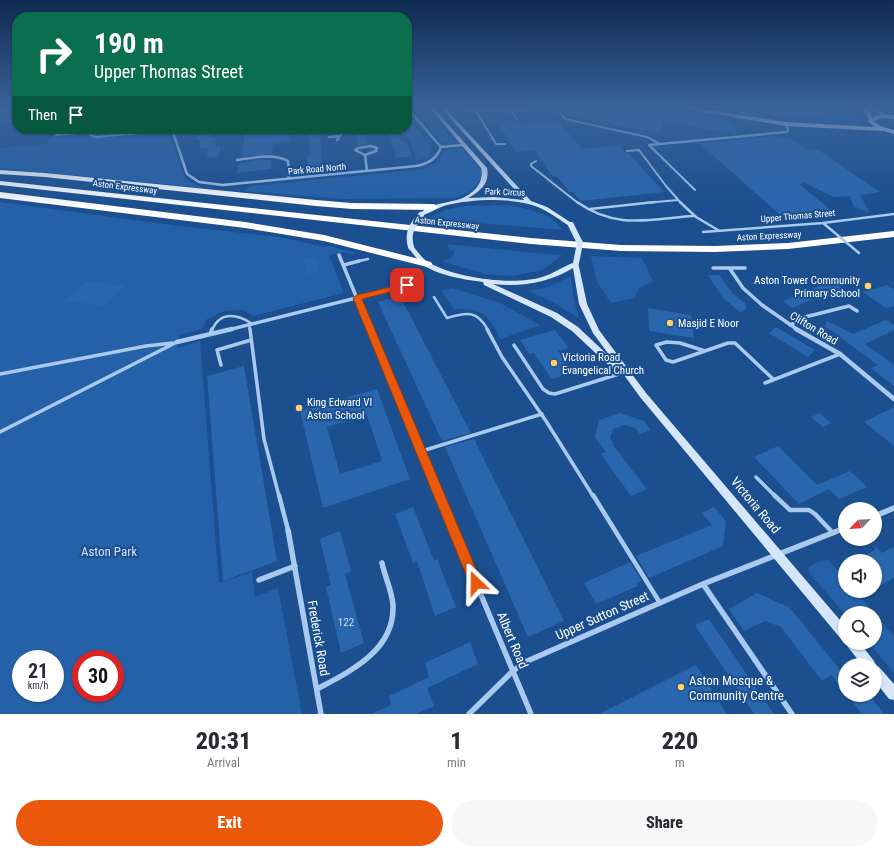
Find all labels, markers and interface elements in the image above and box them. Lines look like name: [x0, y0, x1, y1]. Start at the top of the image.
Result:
text: 190 m: [94, 27, 164, 60]
icon: right: [28, 28, 80, 80]
text: Upper Thomas Street: [94, 61, 243, 82]
icon: arrive: [65, 104, 87, 126]
text: Then: [28, 106, 57, 124]
street label: Park Road North: [288, 161, 346, 177]
street label: Aston Expressway: [92, 178, 158, 196]
street label: Park Circus: [485, 186, 525, 198]
street label: Upper Thomas Street: [760, 208, 836, 224]
street label: Aston Expressway: [414, 215, 480, 231]
street label: Aston Expressway: [736, 229, 802, 243]
pin: [390, 268, 424, 302]
icon: arrive: [396, 274, 418, 296]
place label: Aston Tower Community Primary School: [754, 274, 860, 300]
marker: Aston Tower Community Primary School: [863, 281, 873, 291]
street label: Clifton Road: [788, 309, 840, 348]
place label: Masjid E Noor: [678, 317, 739, 330]
marker: Masjid E Noor: [665, 318, 675, 328]
place label: Victoria Road Evangelical Church: [562, 351, 644, 377]
marker: Victoria Road Evangelical Church: [549, 358, 559, 368]
place label: King Edward VI Aston School: [307, 396, 372, 422]
marker: King Edward VI Aston School: [294, 403, 304, 413]
street label: Victoria Road: [728, 474, 783, 536]
north arrow: [838, 502, 882, 546]
map controls: [838, 502, 882, 702]
park label: Aston Park: [81, 544, 137, 559]
button: sound: [838, 554, 882, 598]
position arrow: [455, 562, 497, 604]
street label: Upper Sutton Street: [553, 588, 651, 643]
street label: Frederick Road: [304, 599, 333, 677]
button: search: [838, 606, 882, 650]
street label: Albert Road: [494, 610, 531, 671]
house number: 122: [338, 616, 354, 629]
speed limit sign: 30: [72, 650, 124, 702]
button: layers: [838, 658, 882, 702]
text: 21: [28, 659, 48, 683]
place label: Aston Mosque & Community Centre: [689, 673, 784, 703]
text: km/h: [28, 680, 48, 691]
marker: Aston Mosque & Community Centre: [676, 682, 686, 692]
text: 20:31: [196, 727, 251, 755]
text: 1: [450, 727, 463, 755]
text: 220: [662, 727, 698, 755]
text: Arrival: [207, 755, 240, 770]
text: min: [447, 755, 466, 770]
text: m: [675, 755, 685, 770]
button: Exit: [16, 800, 443, 846]
button: Share: [451, 800, 878, 846]

